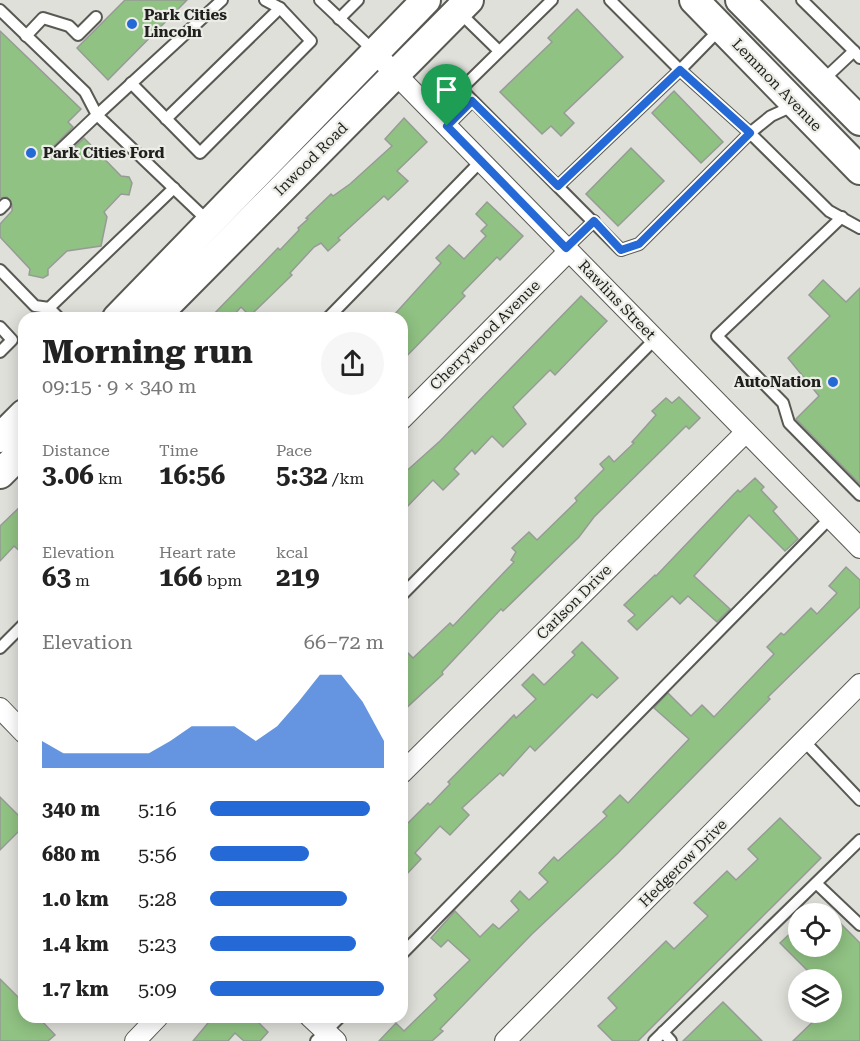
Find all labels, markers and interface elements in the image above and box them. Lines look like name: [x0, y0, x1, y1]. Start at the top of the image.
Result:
place label: Park Cities Lincoln: [144, 6, 227, 41]
marker: Park Cities Lincoln: [125, 17, 139, 31]
street label: Lemmon Avenue: [728, 35, 826, 135]
pin: [421, 64, 472, 126]
icon: arrive: [430, 73, 463, 106]
street label: Inwood Road: [271, 118, 352, 199]
place label: Park Cities Ford: [43, 144, 165, 162]
marker: Park Cities Ford: [24, 146, 38, 160]
street label: Rawlins Street: [575, 257, 660, 344]
street label: Cherrywood Avenue: [426, 276, 544, 394]
text: Morning run: [42, 332, 253, 371]
button: share: [321, 332, 384, 395]
place label: AutoNation: [734, 373, 821, 391]
text: 09:15 · 9 × 340 m: [42, 374, 197, 398]
marker: AutoNation: [826, 375, 840, 389]
text: Distance: [42, 441, 110, 460]
text: Time: [159, 441, 198, 460]
text: Pace: [276, 441, 312, 460]
text: 3.06: [42, 460, 94, 490]
text: 16:56: [159, 460, 225, 490]
text: 5:32: [276, 460, 328, 490]
text: km: [94, 469, 123, 488]
text: /km: [328, 469, 364, 488]
text: Elevation: [42, 543, 115, 562]
text: Heart rate: [159, 543, 236, 562]
text: kcal: [276, 543, 308, 562]
street label: Carlson Drive: [533, 561, 615, 643]
text: 63: [42, 562, 71, 592]
text: 166: [159, 562, 203, 592]
text: 219: [276, 562, 320, 592]
text: m: [71, 571, 90, 590]
text: bpm: [203, 571, 242, 590]
text: Elevation: [42, 630, 133, 654]
text: 66–72 m: [304, 630, 384, 654]
text: 340 m: [42, 797, 100, 821]
text: 5:16: [138, 797, 177, 821]
street label: Hedgerow Drive: [635, 815, 731, 911]
text: 680 m: [42, 842, 100, 866]
text: 5:56: [138, 842, 177, 866]
text: 1.0 km: [42, 887, 109, 911]
text: 5:28: [138, 887, 177, 911]
map controls: [788, 903, 842, 1023]
button: locate: [788, 903, 842, 957]
text: 1.4 km: [42, 932, 109, 956]
text: 5:23: [138, 932, 177, 956]
button: layers: [788, 969, 842, 1023]
text: 1.7 km: [42, 977, 109, 1001]
text: 5:09: [138, 977, 177, 1001]

